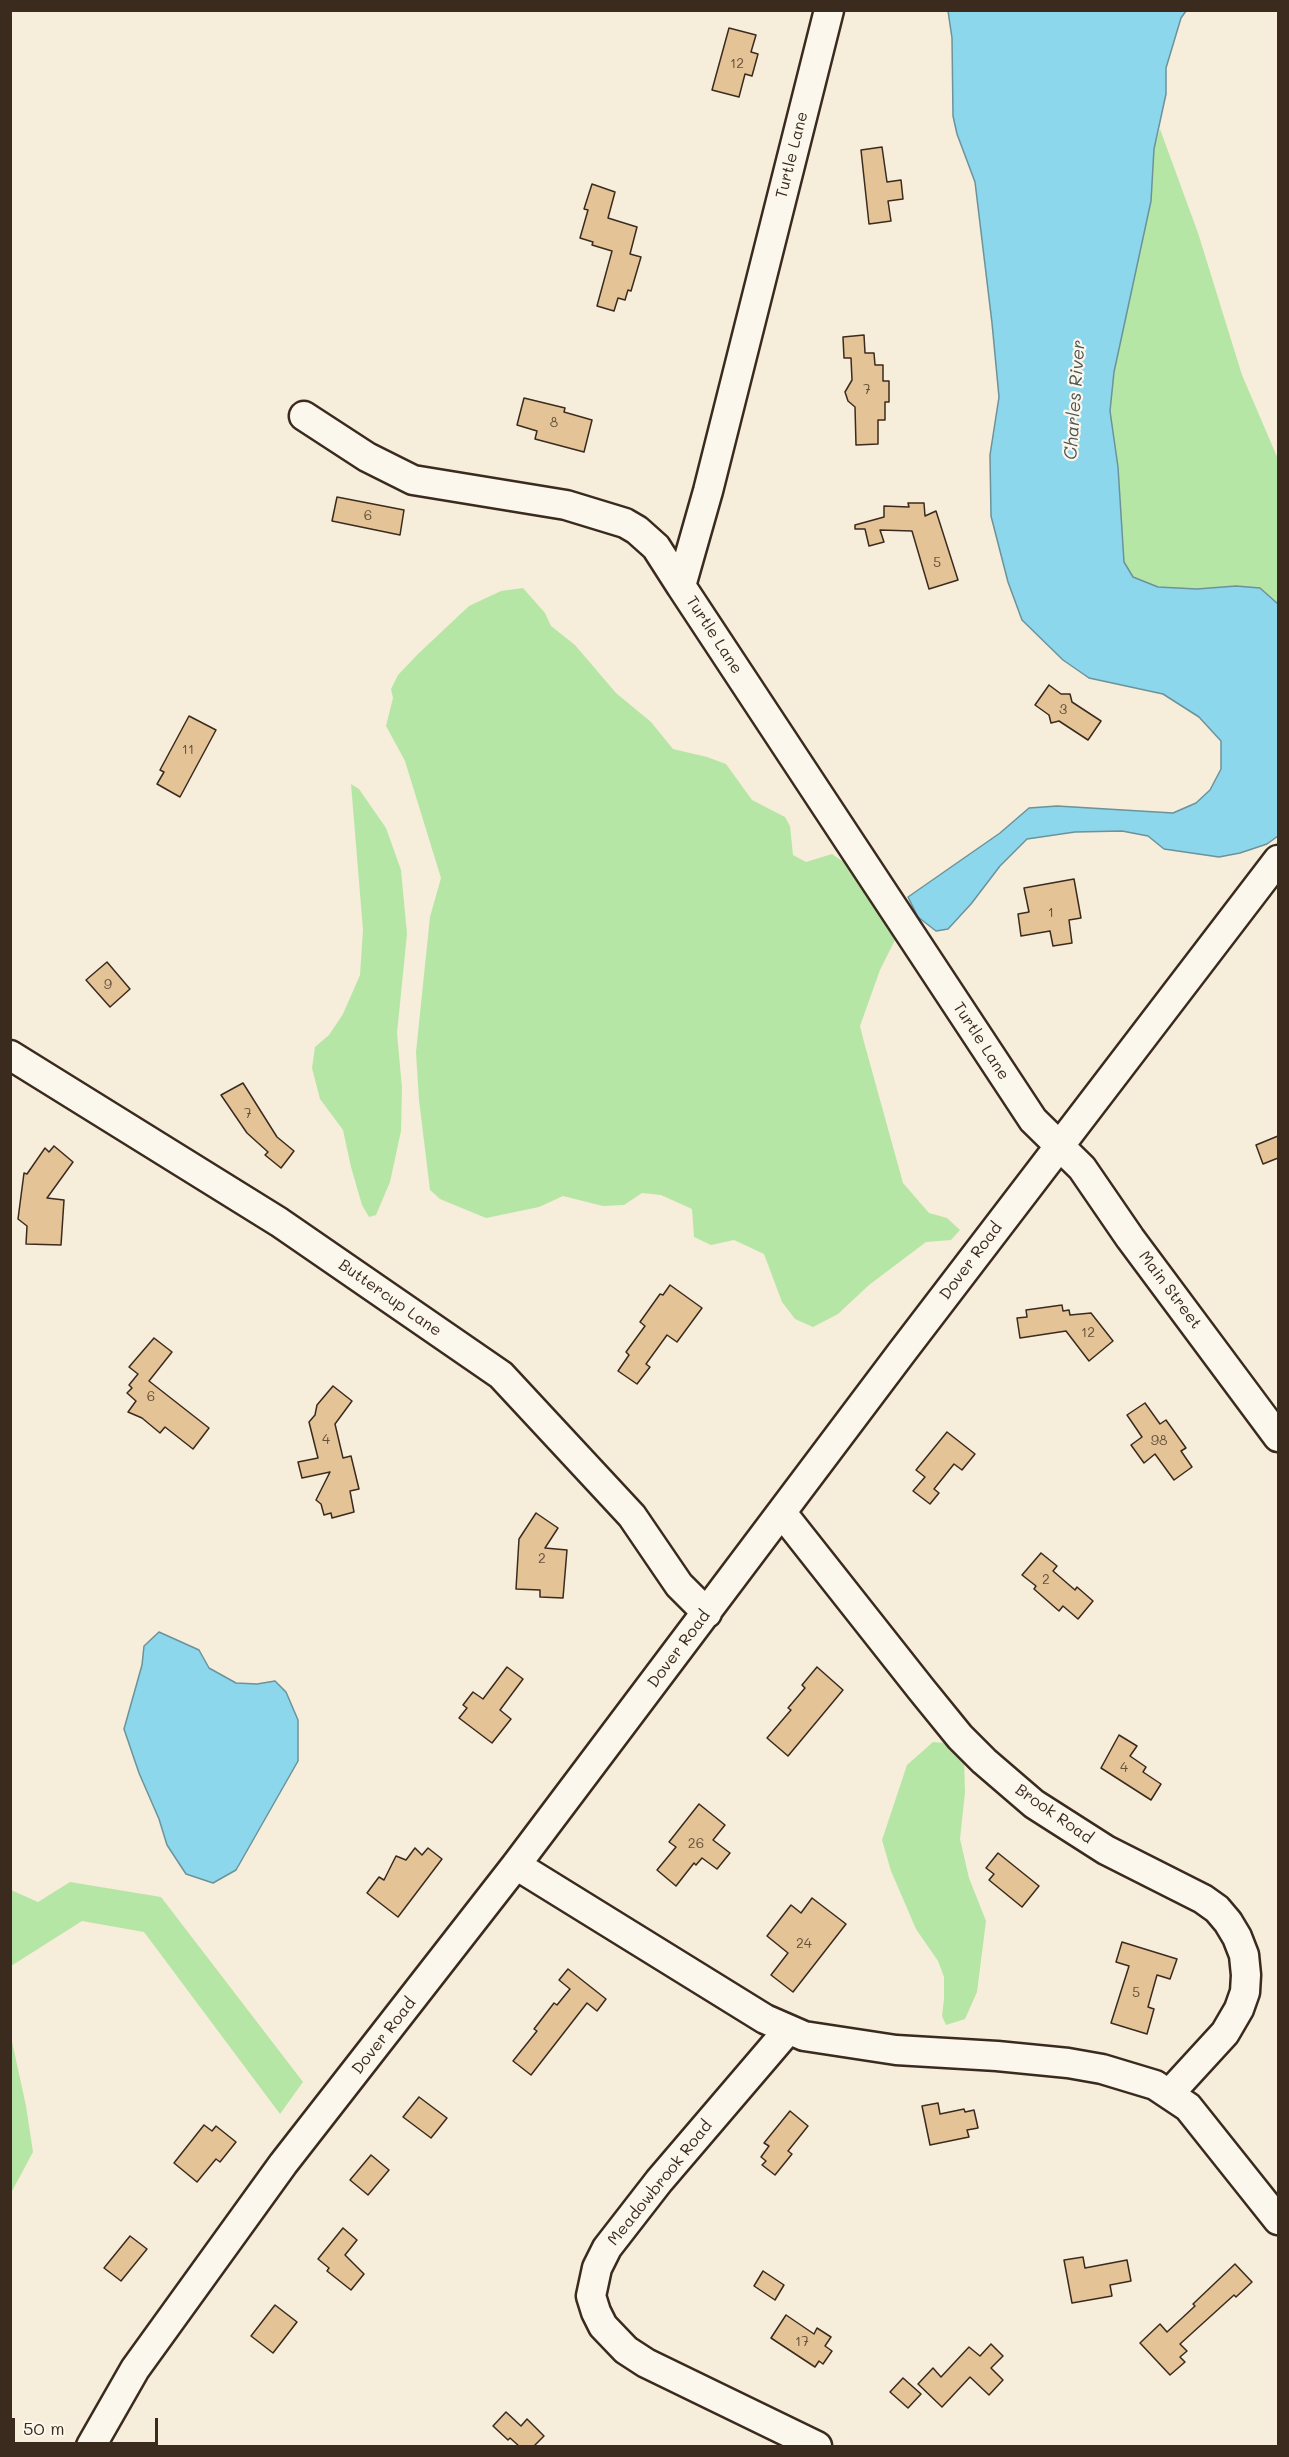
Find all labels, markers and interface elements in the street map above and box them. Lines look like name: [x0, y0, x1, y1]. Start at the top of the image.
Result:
house number: 12: [730, 56, 744, 72]
street label: Turtle Lane: [772, 110, 812, 200]
water label: Charles River: [1060, 339, 1090, 461]
house number: 7: [863, 382, 871, 398]
house number: 8: [550, 415, 558, 431]
house number: 6: [364, 508, 372, 524]
house number: 5: [933, 555, 941, 571]
street label: Turtle Lane: [682, 592, 746, 678]
house number: 3: [1059, 702, 1067, 718]
house number: 11: [182, 742, 194, 758]
house number: 1: [1048, 905, 1054, 921]
house number: 9: [104, 977, 112, 993]
street label: Turtle Lane: [949, 998, 1013, 1084]
house number: 7: [244, 1106, 252, 1122]
street label: Dover Road: [936, 1219, 1006, 1303]
street label: Main Street: [1134, 1247, 1206, 1333]
street label: Buttercup Lane: [335, 1255, 445, 1341]
house number: 12: [1081, 1325, 1095, 1341]
house number: 6: [147, 1389, 155, 1405]
house number: 4: [322, 1432, 330, 1448]
house number: 98: [1151, 1433, 1167, 1449]
house number: 2: [538, 1551, 546, 1567]
house number: 2: [1042, 1572, 1050, 1588]
street label: Dover Road: [644, 1607, 714, 1691]
house number: 4: [1120, 1760, 1128, 1776]
street label: Brook Road: [1011, 1780, 1097, 1848]
house number: 26: [688, 1836, 704, 1852]
house number: 24: [796, 1936, 812, 1952]
house number: 5: [1132, 1985, 1140, 2001]
street label: Dover Road: [348, 1994, 420, 2078]
street label: Meadowbrook Road: [604, 2117, 716, 2249]
house number: 17: [795, 2334, 809, 2350]
scale bar: [15, 2406, 160, 2444]
text: 50 m: [23, 2416, 65, 2440]

